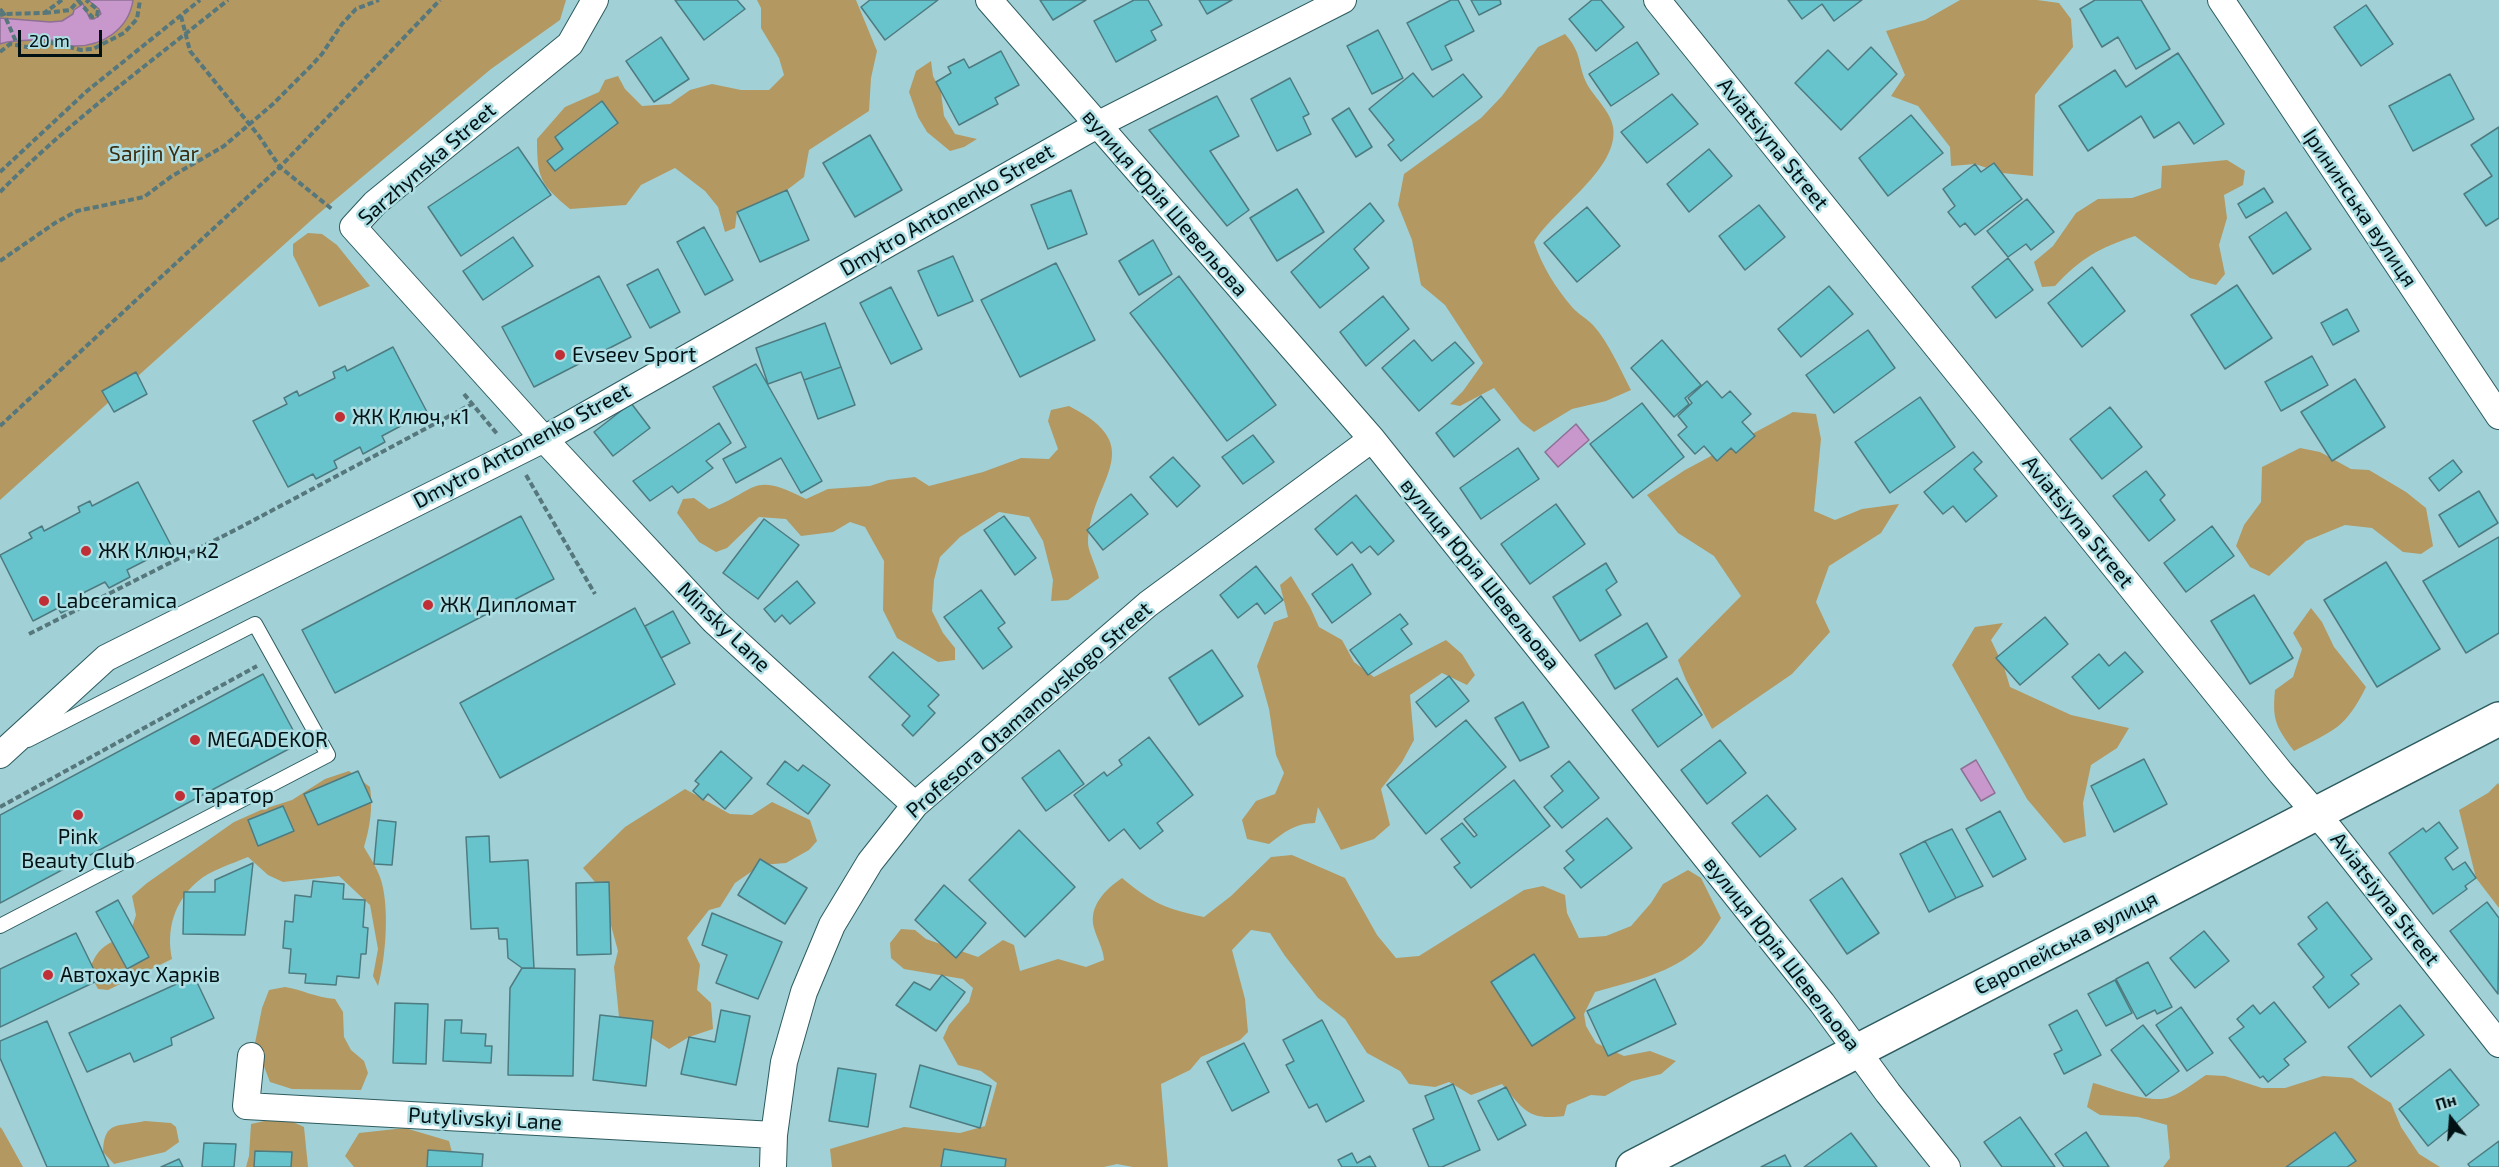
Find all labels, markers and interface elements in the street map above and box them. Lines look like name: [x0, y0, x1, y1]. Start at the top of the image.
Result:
scale bar: [21, 18, 105, 56]
text: 20 m: [29, 29, 70, 51]
street label: Aviatsiyna Street: [1712, 73, 1834, 215]
street label: Sarzhynska Street: [353, 97, 501, 231]
street label: вулиця Юрія Шевельова: [1077, 104, 1253, 302]
street label: Ірининська вулиця: [2298, 124, 2422, 292]
street label: Dmytro Antonenko Street: [836, 138, 1058, 282]
park label: Sarjin Yar: [109, 141, 199, 167]
place label: Evseev Sport: [572, 342, 696, 368]
marker: Evseev Sport: [553, 348, 567, 362]
street label: Dmytro Antonenko Street: [409, 378, 635, 514]
place label: ЖК Ключ, к1: [352, 404, 470, 430]
marker: ЖК Ключ, к1: [333, 410, 347, 424]
street label: Aviatsiyna Street: [2017, 451, 2139, 593]
street label: вулиця Юрія Шевельова: [1395, 473, 1565, 675]
place label: ЖК Ключ, к2: [98, 538, 219, 564]
marker: ЖК Ключ, к2: [79, 544, 93, 558]
street label: Minsky Lane: [673, 577, 775, 677]
place label: Labceramica: [56, 588, 177, 614]
place label: ЖК Дипломат: [440, 592, 577, 618]
marker: Labceramica: [37, 594, 51, 608]
street label: Profesora Otamanovskogo Street: [901, 597, 1157, 823]
marker: ЖК Дипломат: [421, 598, 435, 612]
place label: MEGADEKOR: [207, 727, 328, 753]
marker: MEGADEKOR: [188, 733, 202, 747]
place label: Таратор: [192, 783, 274, 809]
marker: Таратор: [173, 789, 187, 803]
marker: Pink Beauty Club: [71, 808, 85, 822]
place label: Pink Beauty Club: [21, 824, 135, 874]
street label: Aviatsiyna Street: [2325, 827, 2445, 971]
street label: вулиця Юрія Шевельова: [1698, 852, 1866, 1056]
street label: Європейська вулиця: [1970, 886, 2162, 1000]
place label: Автохаус Харків: [60, 962, 220, 988]
marker: Автохаус Харків: [41, 968, 55, 982]
north arrow: [2421, 1089, 2481, 1149]
text: Пн: [2433, 1089, 2458, 1113]
street label: Putylivskyi Lane: [407, 1102, 563, 1136]

